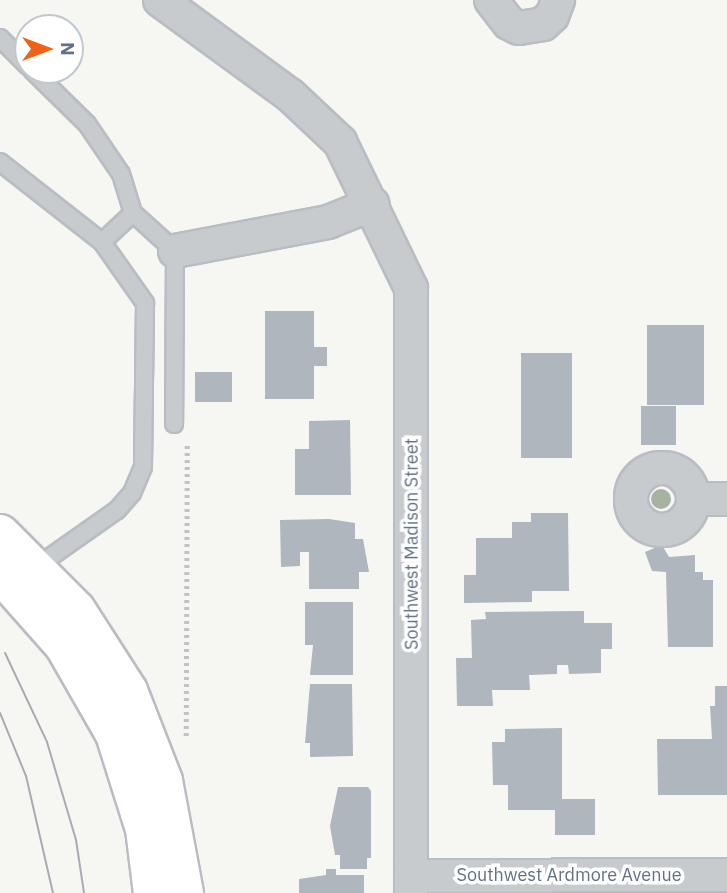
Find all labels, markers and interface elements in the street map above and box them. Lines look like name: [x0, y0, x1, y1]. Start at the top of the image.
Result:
north arrow: [14, 14, 84, 84]
text: N: [56, 42, 80, 56]
street label: Southwest Madison Street: [401, 438, 423, 650]
street label: Southwest Ardmore Avenue: [456, 864, 682, 886]

